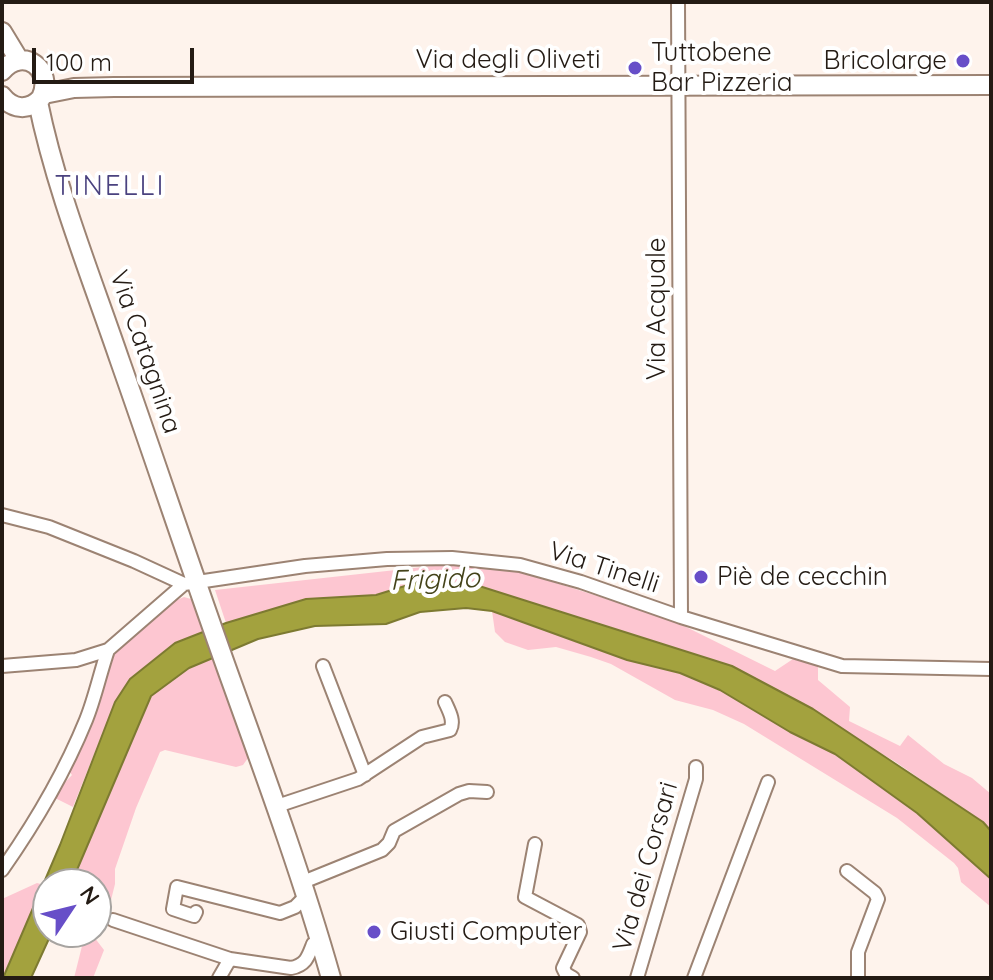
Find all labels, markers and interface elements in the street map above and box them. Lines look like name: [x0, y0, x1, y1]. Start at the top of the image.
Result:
scale bar: [36, 32, 198, 82]
place label: Tuttobene Bar Pizzeria: [651, 37, 793, 98]
street label: Via degli Oliveti: [415, 44, 601, 76]
place label: Bricolarge: [824, 45, 947, 77]
text: 100 m: [46, 47, 112, 77]
marker: Bricolarge: [954, 52, 972, 70]
marker: Tuttobene Bar Pizzeria: [626, 59, 644, 77]
district label: TINELLI: [55, 170, 165, 204]
street label: Via Acquale: [641, 238, 673, 380]
street label: Via Catagnina: [102, 266, 188, 438]
street label: Via Tinelli: [545, 536, 663, 600]
place label: Piè de cecchin: [717, 561, 888, 593]
water label: Frigido: [390, 562, 480, 598]
marker: Piè de cecchin: [692, 568, 710, 586]
street label: Via dei Corsari: [607, 778, 685, 956]
north arrow: [32, 868, 112, 948]
text: N: [74, 881, 106, 910]
place label: Giusti Computer: [390, 916, 582, 948]
marker: Giusti Computer: [365, 923, 383, 941]

